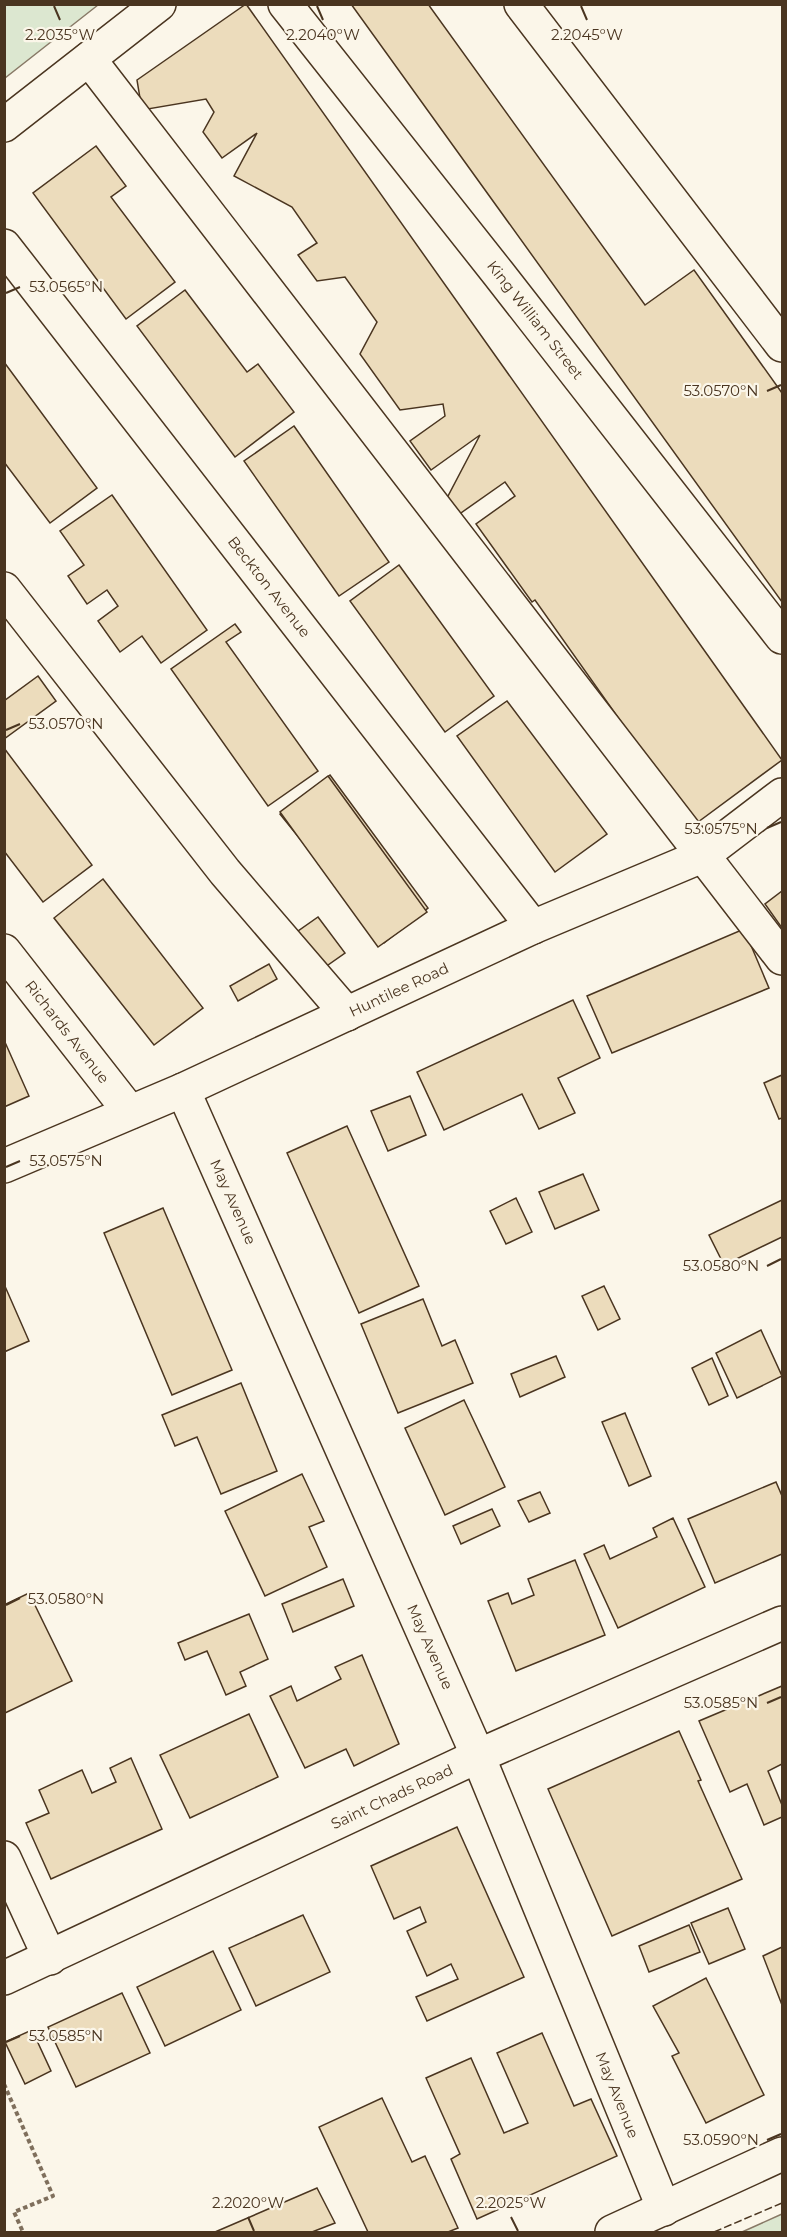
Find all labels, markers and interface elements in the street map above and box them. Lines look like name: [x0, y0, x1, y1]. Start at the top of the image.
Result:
text: 2.2035°W: [25, 25, 95, 44]
text: 2.2040°W: [286, 25, 360, 44]
text: 2.2045°W: [551, 25, 623, 44]
street label: King William Street: [483, 256, 588, 383]
text: 53.0565°N: [29, 277, 103, 296]
text: 53.0570°N: [683, 381, 759, 400]
street label: Beckton Avenue: [224, 532, 315, 641]
text: 53.0570°N: [28, 714, 104, 733]
text: 53.0575°N: [684, 819, 758, 838]
street label: Huntilee Road: [346, 958, 452, 1021]
street label: Richards Avenue: [21, 976, 114, 1087]
text: 53.0575°N: [29, 1151, 103, 1170]
street label: May Avenue: [206, 1156, 261, 1247]
text: 53.0580°N: [683, 1256, 759, 1275]
text: 53.0580°N: [28, 1589, 104, 1608]
street label: May Avenue: [403, 1601, 458, 1692]
text: 53.0585°N: [684, 1693, 758, 1712]
street label: Saint Chads Road: [328, 1760, 456, 1833]
text: 53.0585°N: [29, 2026, 103, 2045]
street label: May Avenue: [592, 2049, 643, 2141]
text: 53.0590°N: [683, 2130, 759, 2149]
text: 2.2020°W: [212, 2193, 284, 2212]
text: 2.2025°W: [476, 2193, 547, 2212]

